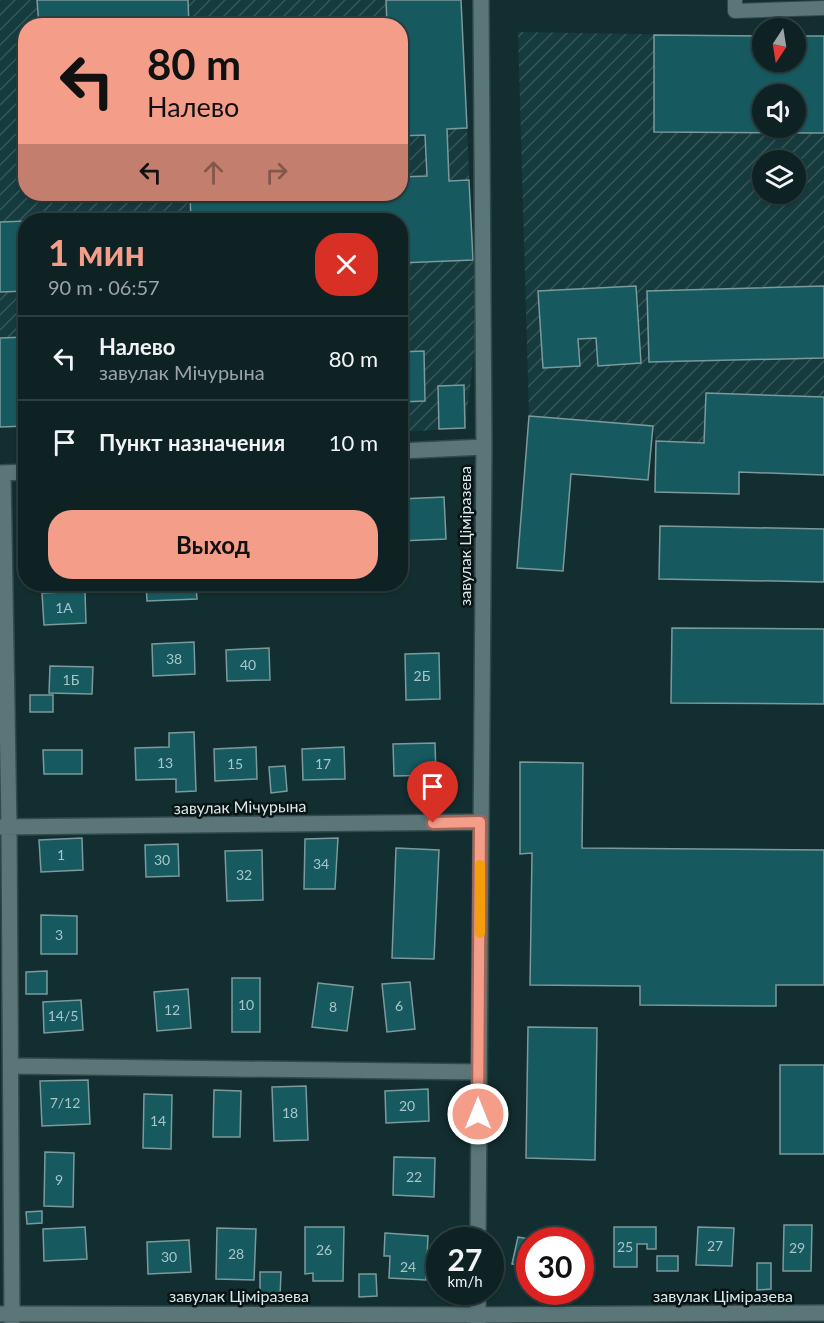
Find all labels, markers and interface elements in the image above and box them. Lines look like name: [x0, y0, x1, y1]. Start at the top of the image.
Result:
north arrow: [752, 18, 806, 72]
map controls: [752, 18, 806, 204]
text: 80 m: [147, 39, 241, 89]
icon: left: [48, 42, 126, 120]
button: sound: [752, 84, 806, 138]
text: Налево: [147, 90, 239, 123]
button: layers: [752, 150, 806, 204]
icon: left: [134, 156, 167, 189]
icon: ahead: [197, 156, 230, 189]
icon: right: [260, 156, 293, 189]
text: 1 мин: [48, 230, 145, 274]
button: close: [315, 233, 378, 296]
text: 90 m · 06:57: [48, 275, 160, 299]
text: Налево: [99, 333, 175, 360]
icon: left: [48, 342, 81, 375]
text: 80 m: [329, 345, 378, 372]
text: завулак Мічурына: [99, 360, 265, 384]
icon: arrive: [48, 426, 81, 459]
text: Пункт назначения: [99, 429, 285, 456]
text: 10 m: [329, 429, 378, 456]
street label: завулак Ціміразева: [455, 466, 474, 606]
button: Выход: [48, 510, 378, 579]
house number: 1А: [55, 599, 73, 616]
house number: 38: [166, 650, 182, 667]
house number: 40: [240, 656, 256, 673]
house number: 2Б: [414, 667, 431, 684]
house number: 1Б: [63, 671, 80, 688]
house number: 13: [157, 754, 173, 771]
house number: 15: [227, 755, 243, 772]
house number: 17: [315, 755, 331, 772]
pin: [407, 761, 458, 823]
icon: arrive: [416, 770, 449, 803]
street label: завулак Мічурына: [174, 796, 306, 817]
house number: 1: [57, 846, 65, 863]
house number: 30: [154, 851, 170, 868]
house number: 34: [313, 855, 329, 872]
house number: 32: [236, 866, 252, 883]
house number: 3: [55, 926, 63, 943]
house number: 10: [238, 996, 254, 1013]
house number: 6: [395, 997, 403, 1014]
house number: 8: [329, 998, 337, 1015]
house number: 12: [164, 1001, 180, 1018]
house number: 14/5: [48, 1007, 78, 1024]
position arrow: [446, 1082, 510, 1146]
house number: 7/12: [50, 1094, 80, 1111]
house number: 20: [399, 1097, 415, 1114]
house number: 18: [282, 1104, 298, 1121]
house number: 14: [150, 1112, 166, 1129]
house number: 22: [406, 1168, 422, 1185]
house number: 9: [55, 1171, 63, 1188]
speed limit sign: 30: [516, 1227, 594, 1305]
house number: 27: [707, 1237, 723, 1254]
house number: 25: [617, 1238, 633, 1255]
house number: 29: [789, 1239, 805, 1256]
house number: 26: [316, 1241, 332, 1258]
text: 27: [448, 1241, 482, 1277]
house number: 28: [228, 1245, 244, 1262]
house number: 30: [161, 1248, 177, 1265]
house number: 24: [400, 1258, 416, 1275]
text: km/h: [447, 1272, 483, 1290]
street label: завулак Ціміразева: [169, 1286, 309, 1305]
street label: завулак Ціміразева: [653, 1286, 793, 1305]

